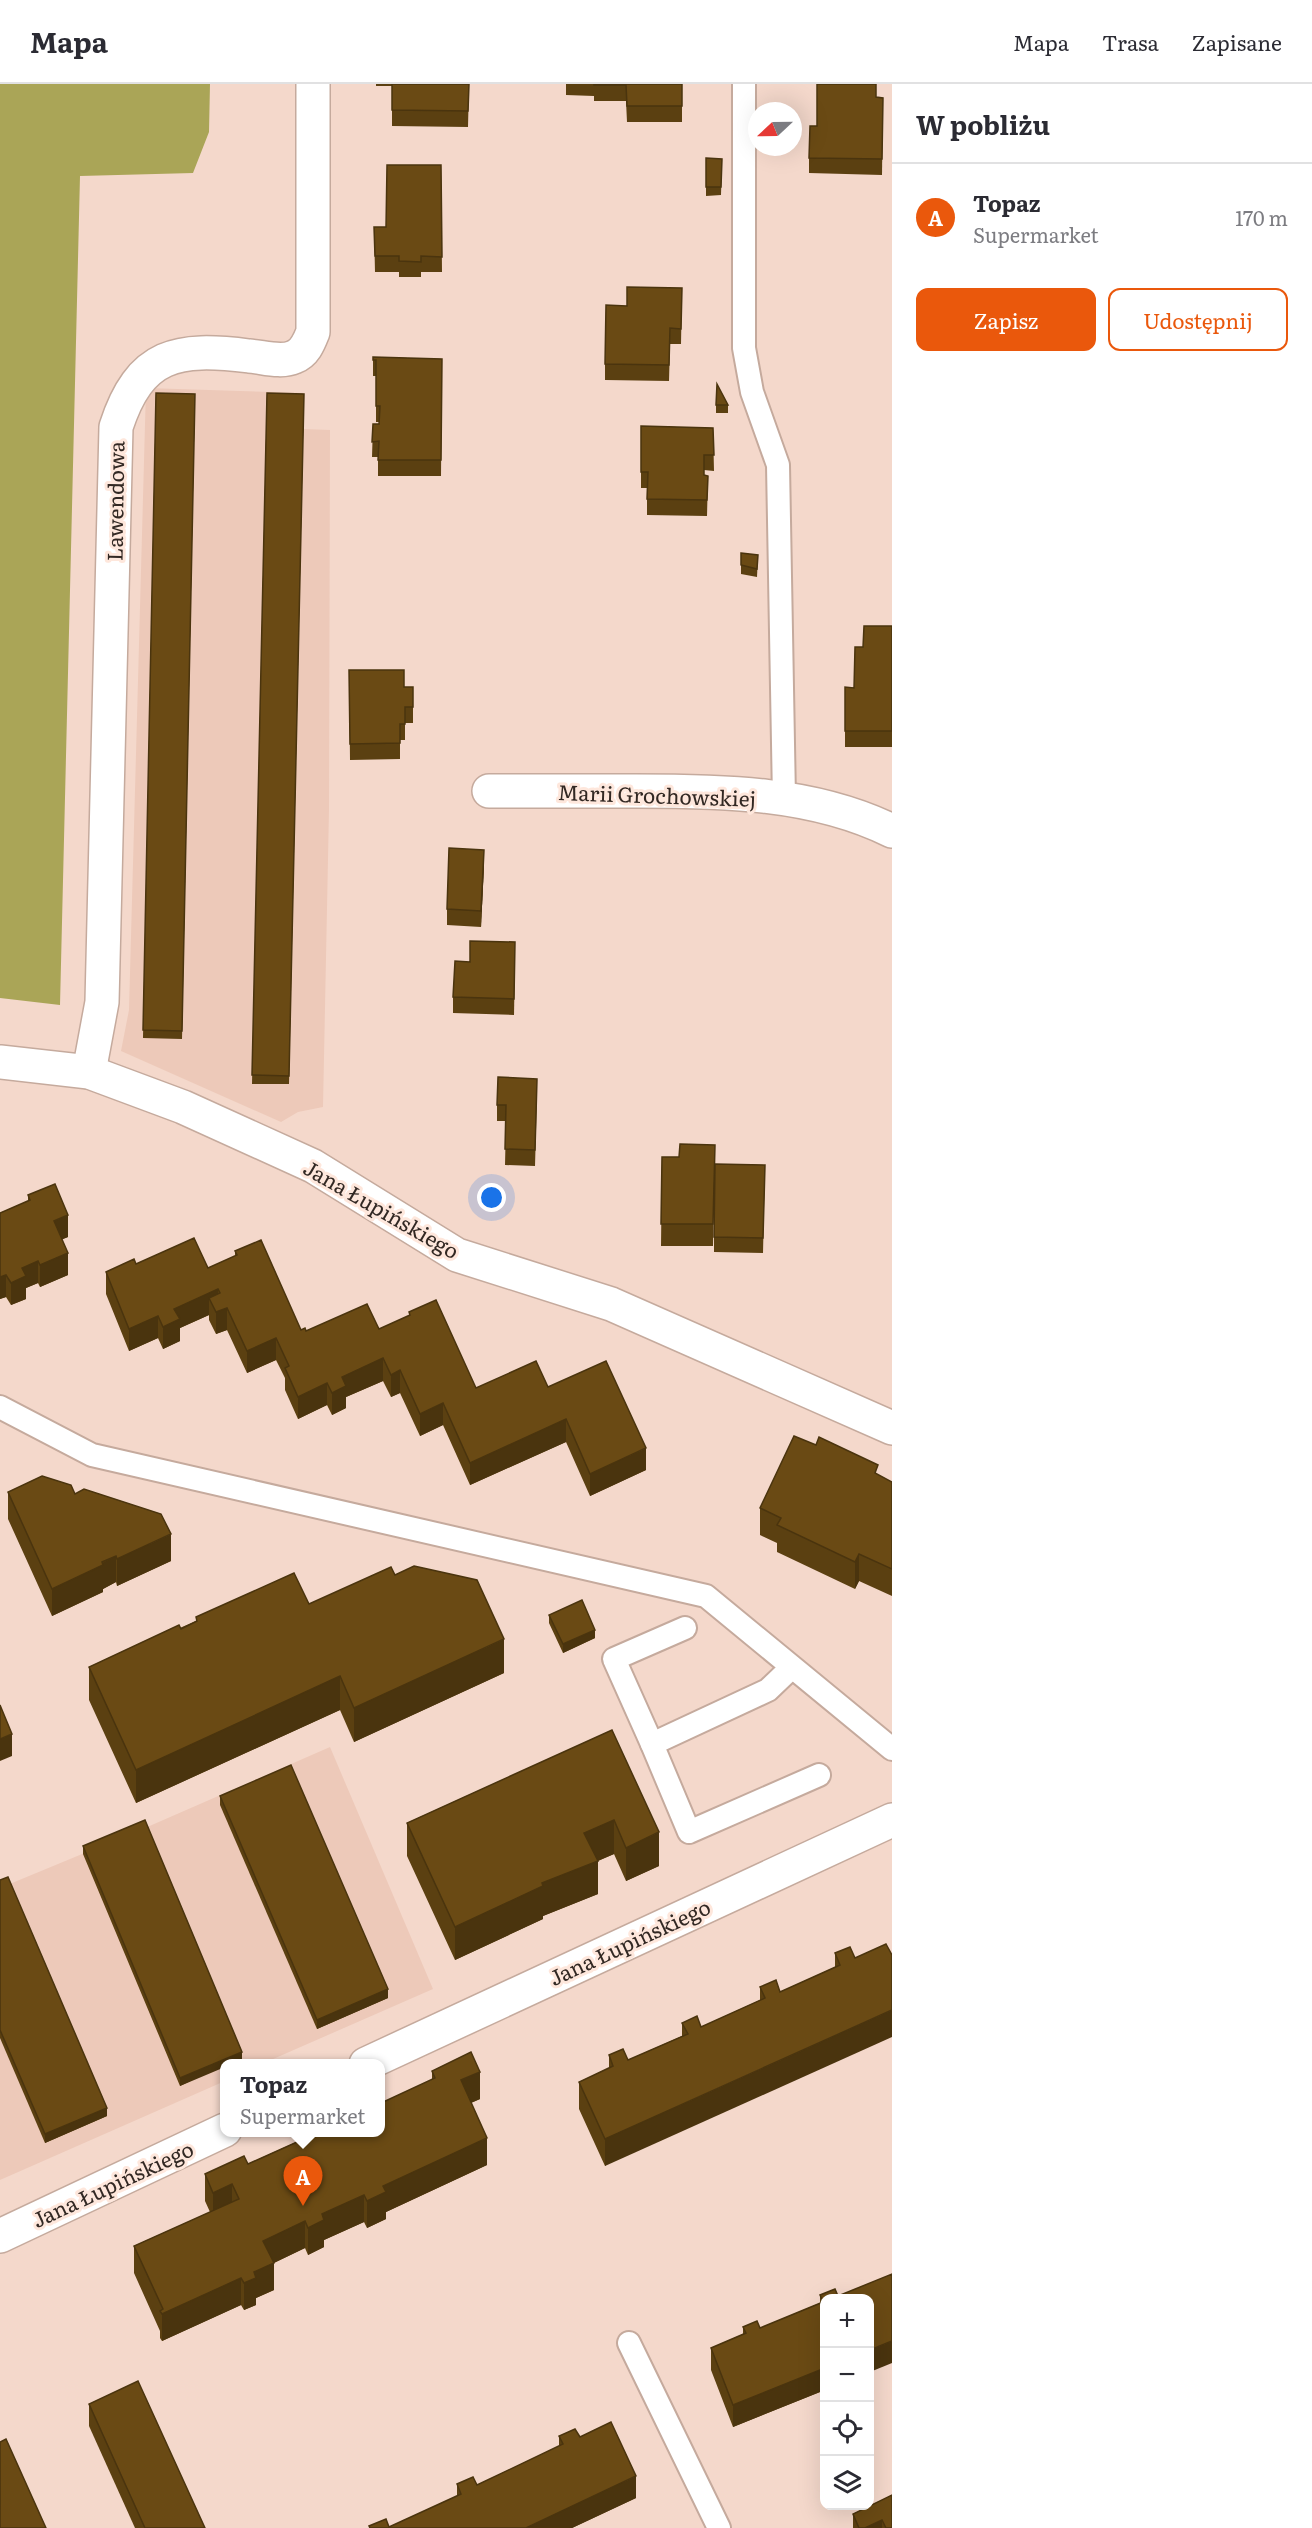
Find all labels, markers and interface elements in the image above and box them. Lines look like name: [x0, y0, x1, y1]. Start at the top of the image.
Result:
text: Mapa: [30, 20, 108, 62]
text: Mapa: [1013, 26, 1069, 57]
text: Trasa: [1102, 26, 1159, 57]
text: Zapisane: [1192, 26, 1282, 57]
north arrow: [748, 102, 802, 156]
text: W pobliżu: [916, 104, 1050, 143]
text: Topaz: [973, 186, 1041, 219]
text: A: [928, 202, 943, 232]
text: 170 m: [1235, 202, 1288, 232]
text: Supermarket: [973, 219, 1099, 249]
button: Zapisz: [916, 288, 1096, 351]
button: Udostępnij: [1108, 288, 1288, 351]
street label: Lawendowa: [97, 440, 131, 561]
street label: Marii Grochowskiej: [557, 775, 757, 813]
street label: Jana Łupińskiego: [298, 1151, 466, 1265]
your location: [477, 1183, 506, 1212]
street label: Jana Łupińskiego: [543, 1890, 715, 1992]
popup: [220, 2059, 385, 2137]
text: Topaz: [240, 2067, 307, 2100]
text: Supermarket: [240, 2100, 365, 2130]
street label: Jana Łupińskiego: [26, 2132, 198, 2234]
pin: A: [284, 2156, 322, 2206]
map controls: [820, 2294, 874, 2510]
button: +: [820, 2294, 874, 2348]
button: −: [820, 2348, 874, 2402]
button: locate: [820, 2402, 874, 2456]
button: layers: [820, 2456, 874, 2510]

